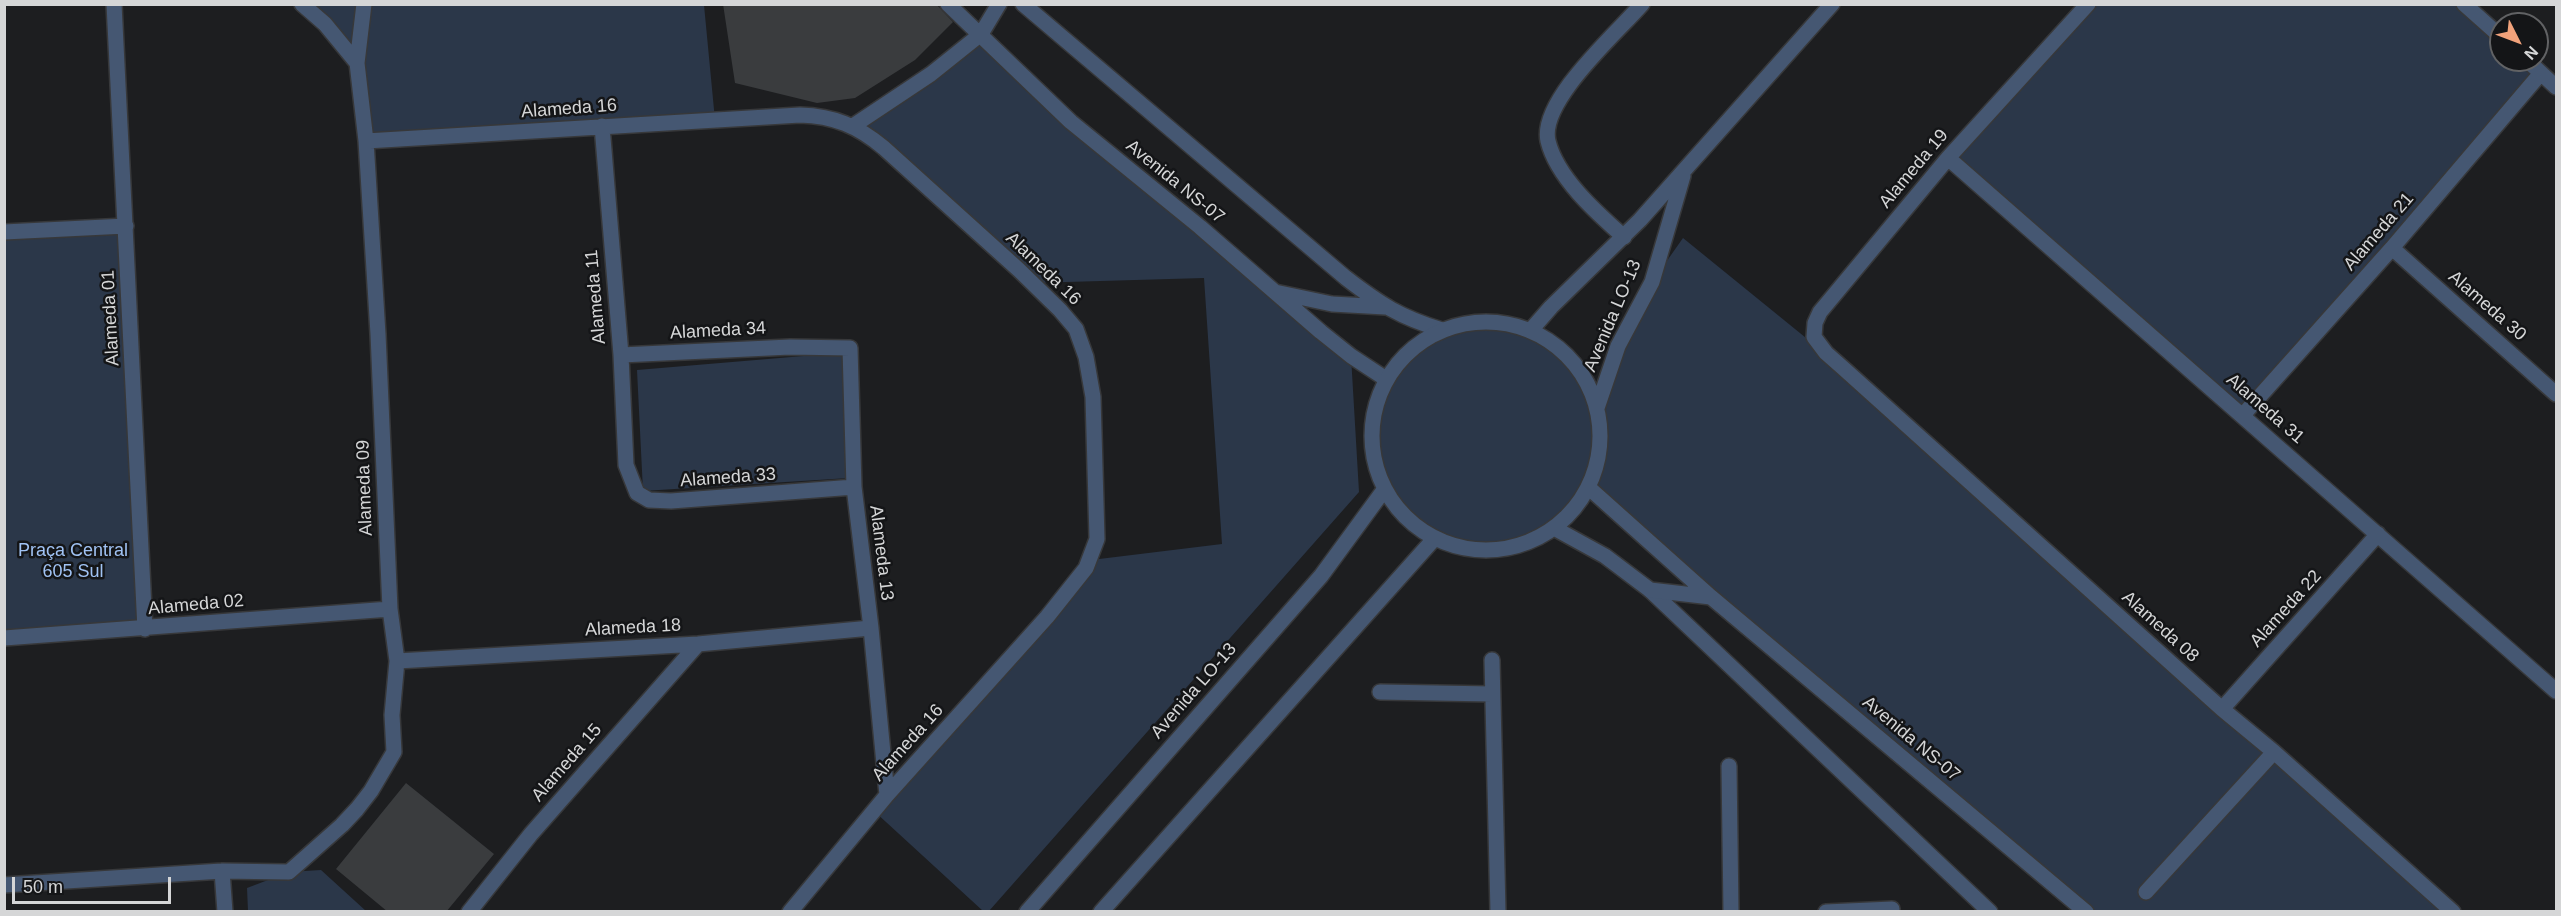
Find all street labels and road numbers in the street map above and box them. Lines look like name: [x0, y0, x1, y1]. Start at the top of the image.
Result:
street label: Alameda 16: [520, 95, 618, 123]
street label: Alameda 19: [1875, 125, 1953, 213]
street label: Avenida NS-07: [1121, 136, 1229, 228]
street label: Alameda 21: [2339, 189, 2419, 275]
street label: Alameda 16: [1001, 228, 1085, 310]
street label: Alameda 11: [581, 249, 611, 345]
street label: Avenida LO-13: [1580, 257, 1646, 375]
street label: Alameda 30: [2444, 266, 2530, 346]
street label: Alameda 01: [98, 269, 124, 367]
street label: Alameda 34: [669, 318, 767, 344]
street label: Alameda 31: [2222, 369, 2308, 449]
street label: Alameda 09: [353, 440, 377, 536]
street label: Alameda 33: [679, 464, 777, 492]
street label: Alameda 13: [864, 504, 898, 602]
street label: Alameda 22: [2246, 566, 2326, 652]
street label: Alameda 08: [2117, 587, 2203, 667]
street label: Alameda 02: [147, 590, 245, 620]
street label: Alameda 18: [584, 615, 682, 641]
street label: Avenida LO-13: [1147, 639, 1241, 743]
street label: Avenida NS-07: [1858, 692, 1964, 786]
street label: Alameda 16: [868, 700, 948, 786]
street label: Alameda 15: [527, 720, 607, 806]

